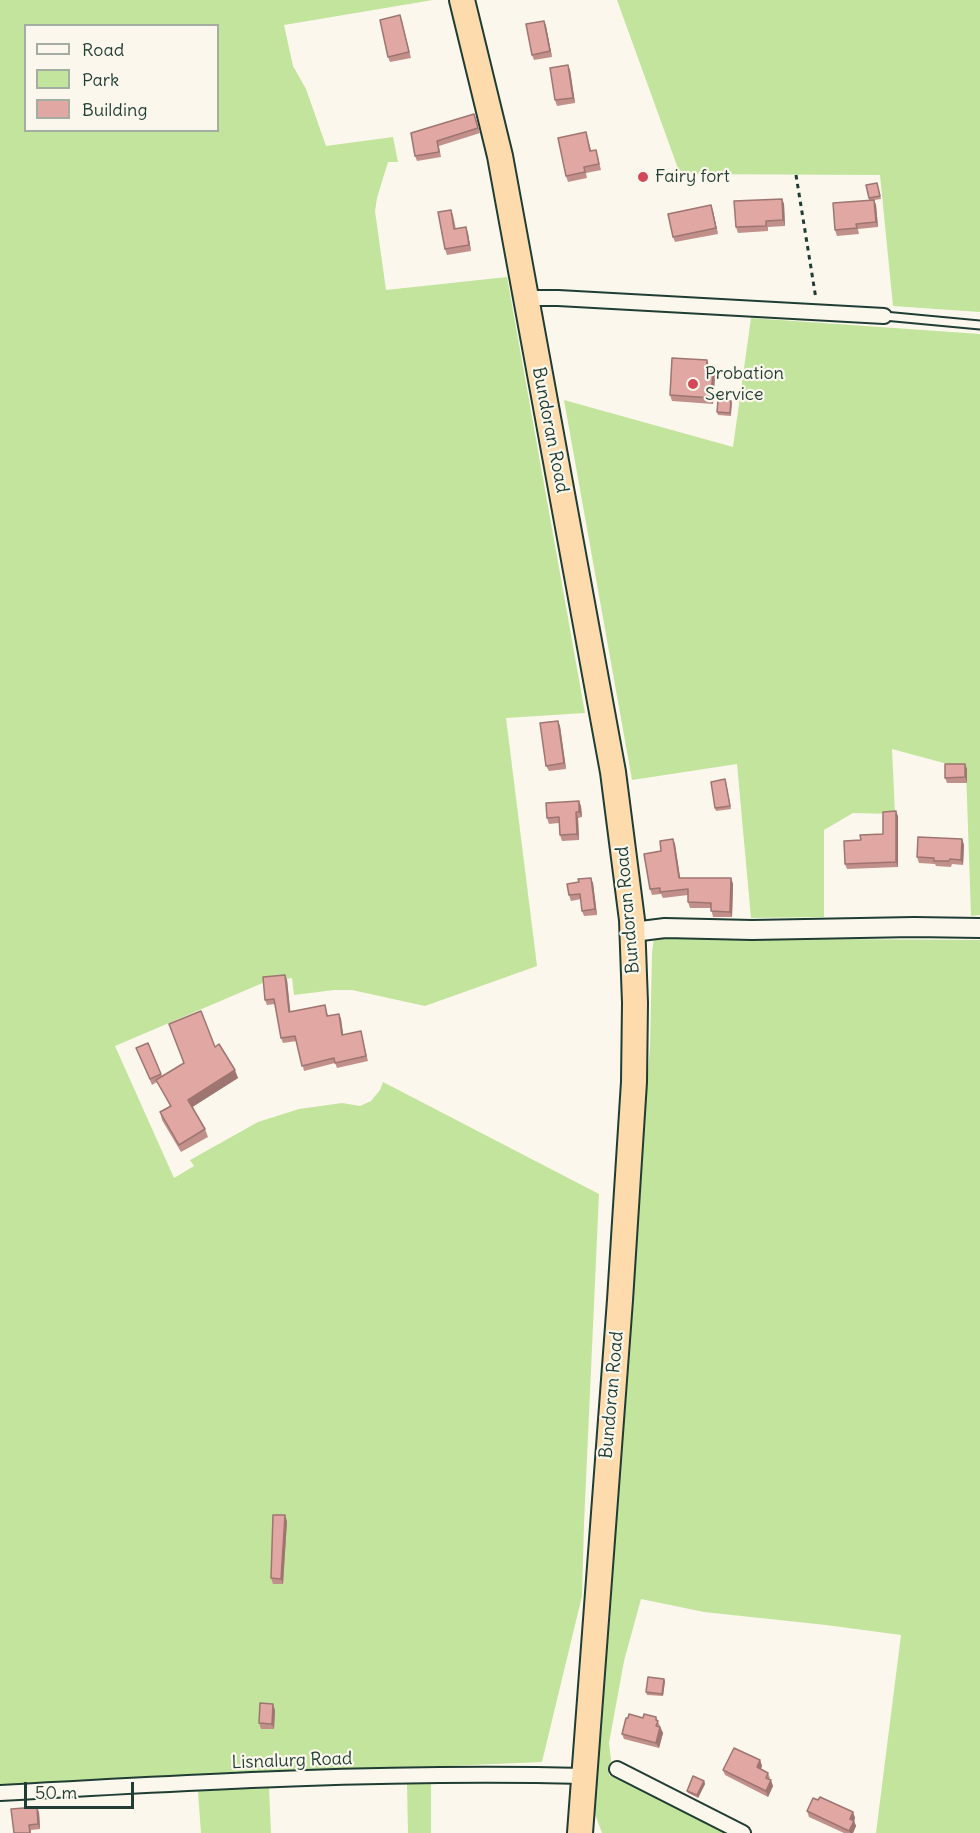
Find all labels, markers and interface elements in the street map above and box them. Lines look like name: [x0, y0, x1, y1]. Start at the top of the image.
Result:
legend: [24, 24, 219, 132]
text: Road: [82, 38, 124, 61]
text: Park: [82, 68, 119, 91]
text: Building: [82, 98, 147, 121]
place label: Fairy fort: [655, 166, 730, 188]
marker: Fairy fort: [636, 170, 650, 184]
place label: Probation Service: [705, 363, 784, 406]
street label: Bundoran Road: [527, 365, 573, 495]
marker: Probation Service: [686, 377, 700, 391]
street label: Bundoran Road: [612, 845, 644, 975]
street label: Bundoran Road: [596, 1330, 628, 1460]
street label: Lisnalurg Road: [231, 1748, 353, 1774]
scale bar: [27, 1770, 136, 1808]
text: 50 m: [35, 1781, 77, 1804]

